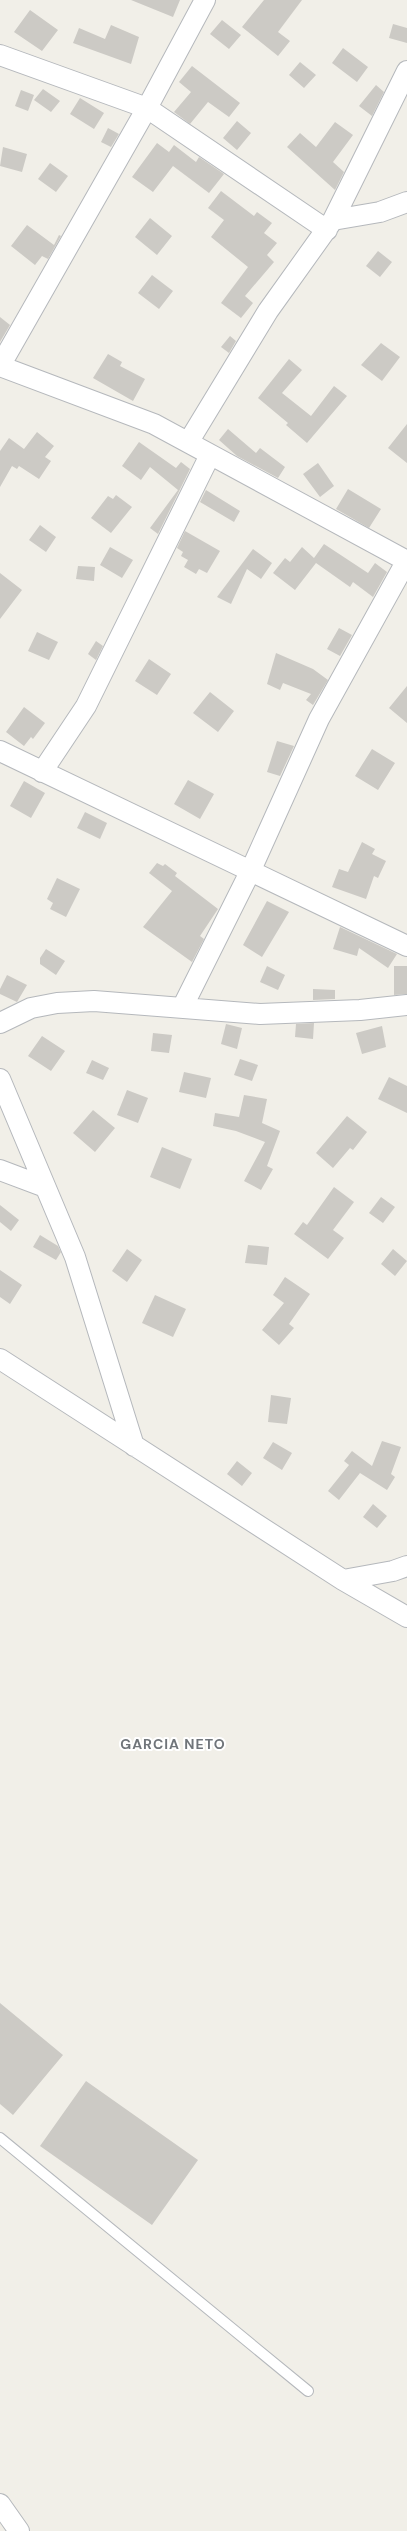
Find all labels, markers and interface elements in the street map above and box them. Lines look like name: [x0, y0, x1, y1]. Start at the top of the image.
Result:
district label: GARCIA NETO: [120, 1735, 226, 1753]

